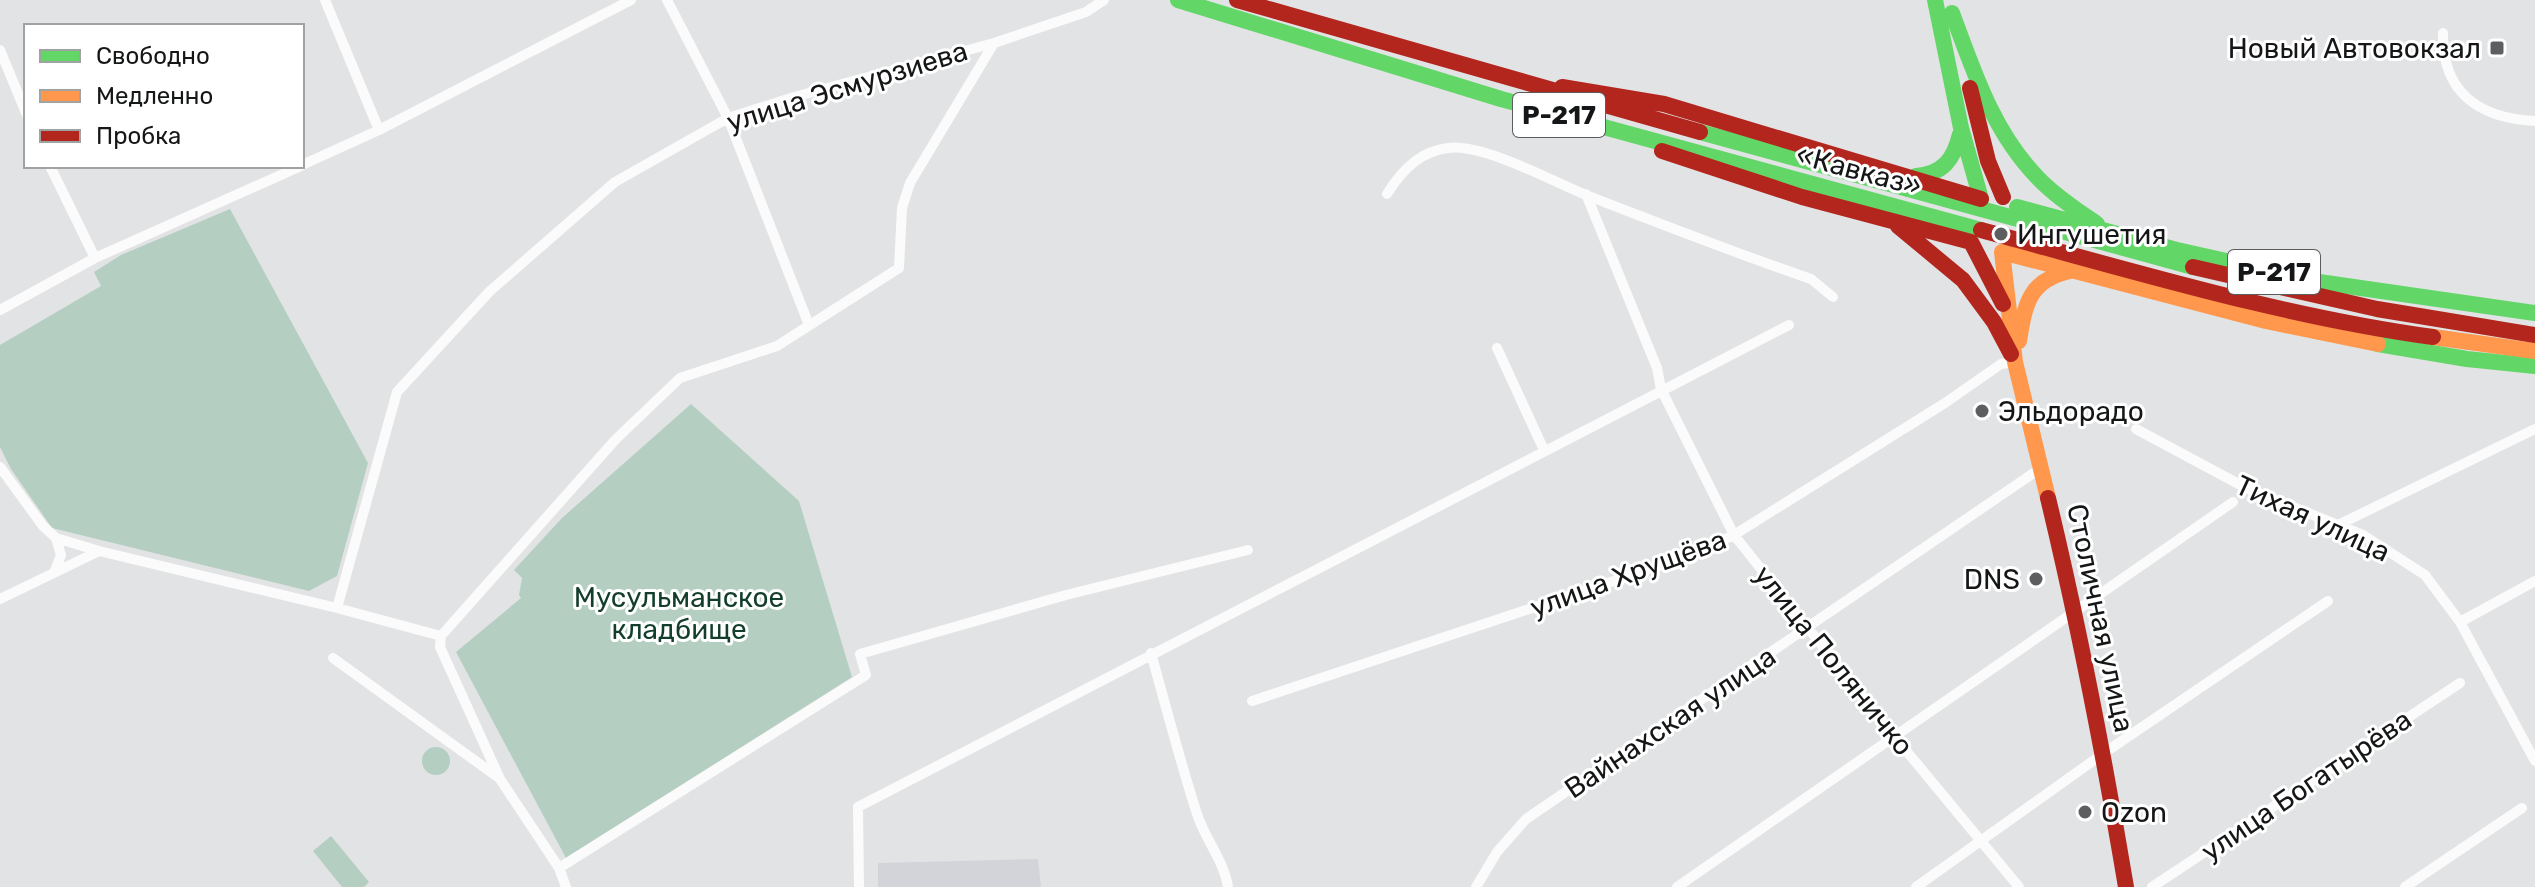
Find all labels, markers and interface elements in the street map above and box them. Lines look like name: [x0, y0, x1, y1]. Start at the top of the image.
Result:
legend: [24, 24, 304, 168]
place label: Новый Автовокзал: [2228, 32, 2481, 65]
street label: улица Эсмурзиева: [723, 34, 972, 139]
marker: Новый Автовокзал: [2488, 39, 2506, 57]
text: Свободно: [96, 42, 210, 70]
text: Медленно: [96, 82, 213, 110]
road number: Р-217: [1513, 93, 1605, 137]
text: Пробка: [96, 122, 181, 150]
street label: «Кавказ»: [1793, 138, 1925, 203]
place label: Ингушетия: [2017, 218, 2167, 251]
marker: Ингушетия: [1992, 225, 2010, 243]
road number: Р-217: [2228, 250, 2320, 294]
place label: Эльдорадо: [1998, 395, 2144, 428]
marker: Эльдорадо: [1973, 402, 1991, 420]
street label: Тихая улица: [2230, 468, 2395, 569]
street label: Столичная улица: [2060, 501, 2141, 735]
street label: улица Хрущёва: [1526, 523, 1731, 624]
street label: улица Поляничко: [1747, 559, 1920, 762]
place label: DNS: [1964, 563, 2020, 596]
marker: DNS: [2027, 570, 2045, 588]
park label: Мусульманское кладбище: [574, 581, 784, 646]
street label: Вайнахская улица: [1559, 640, 1782, 805]
street label: улица Богатырёва: [2195, 703, 2418, 868]
place label: Ozon: [2101, 796, 2167, 829]
marker: Ozon: [2076, 803, 2094, 821]

